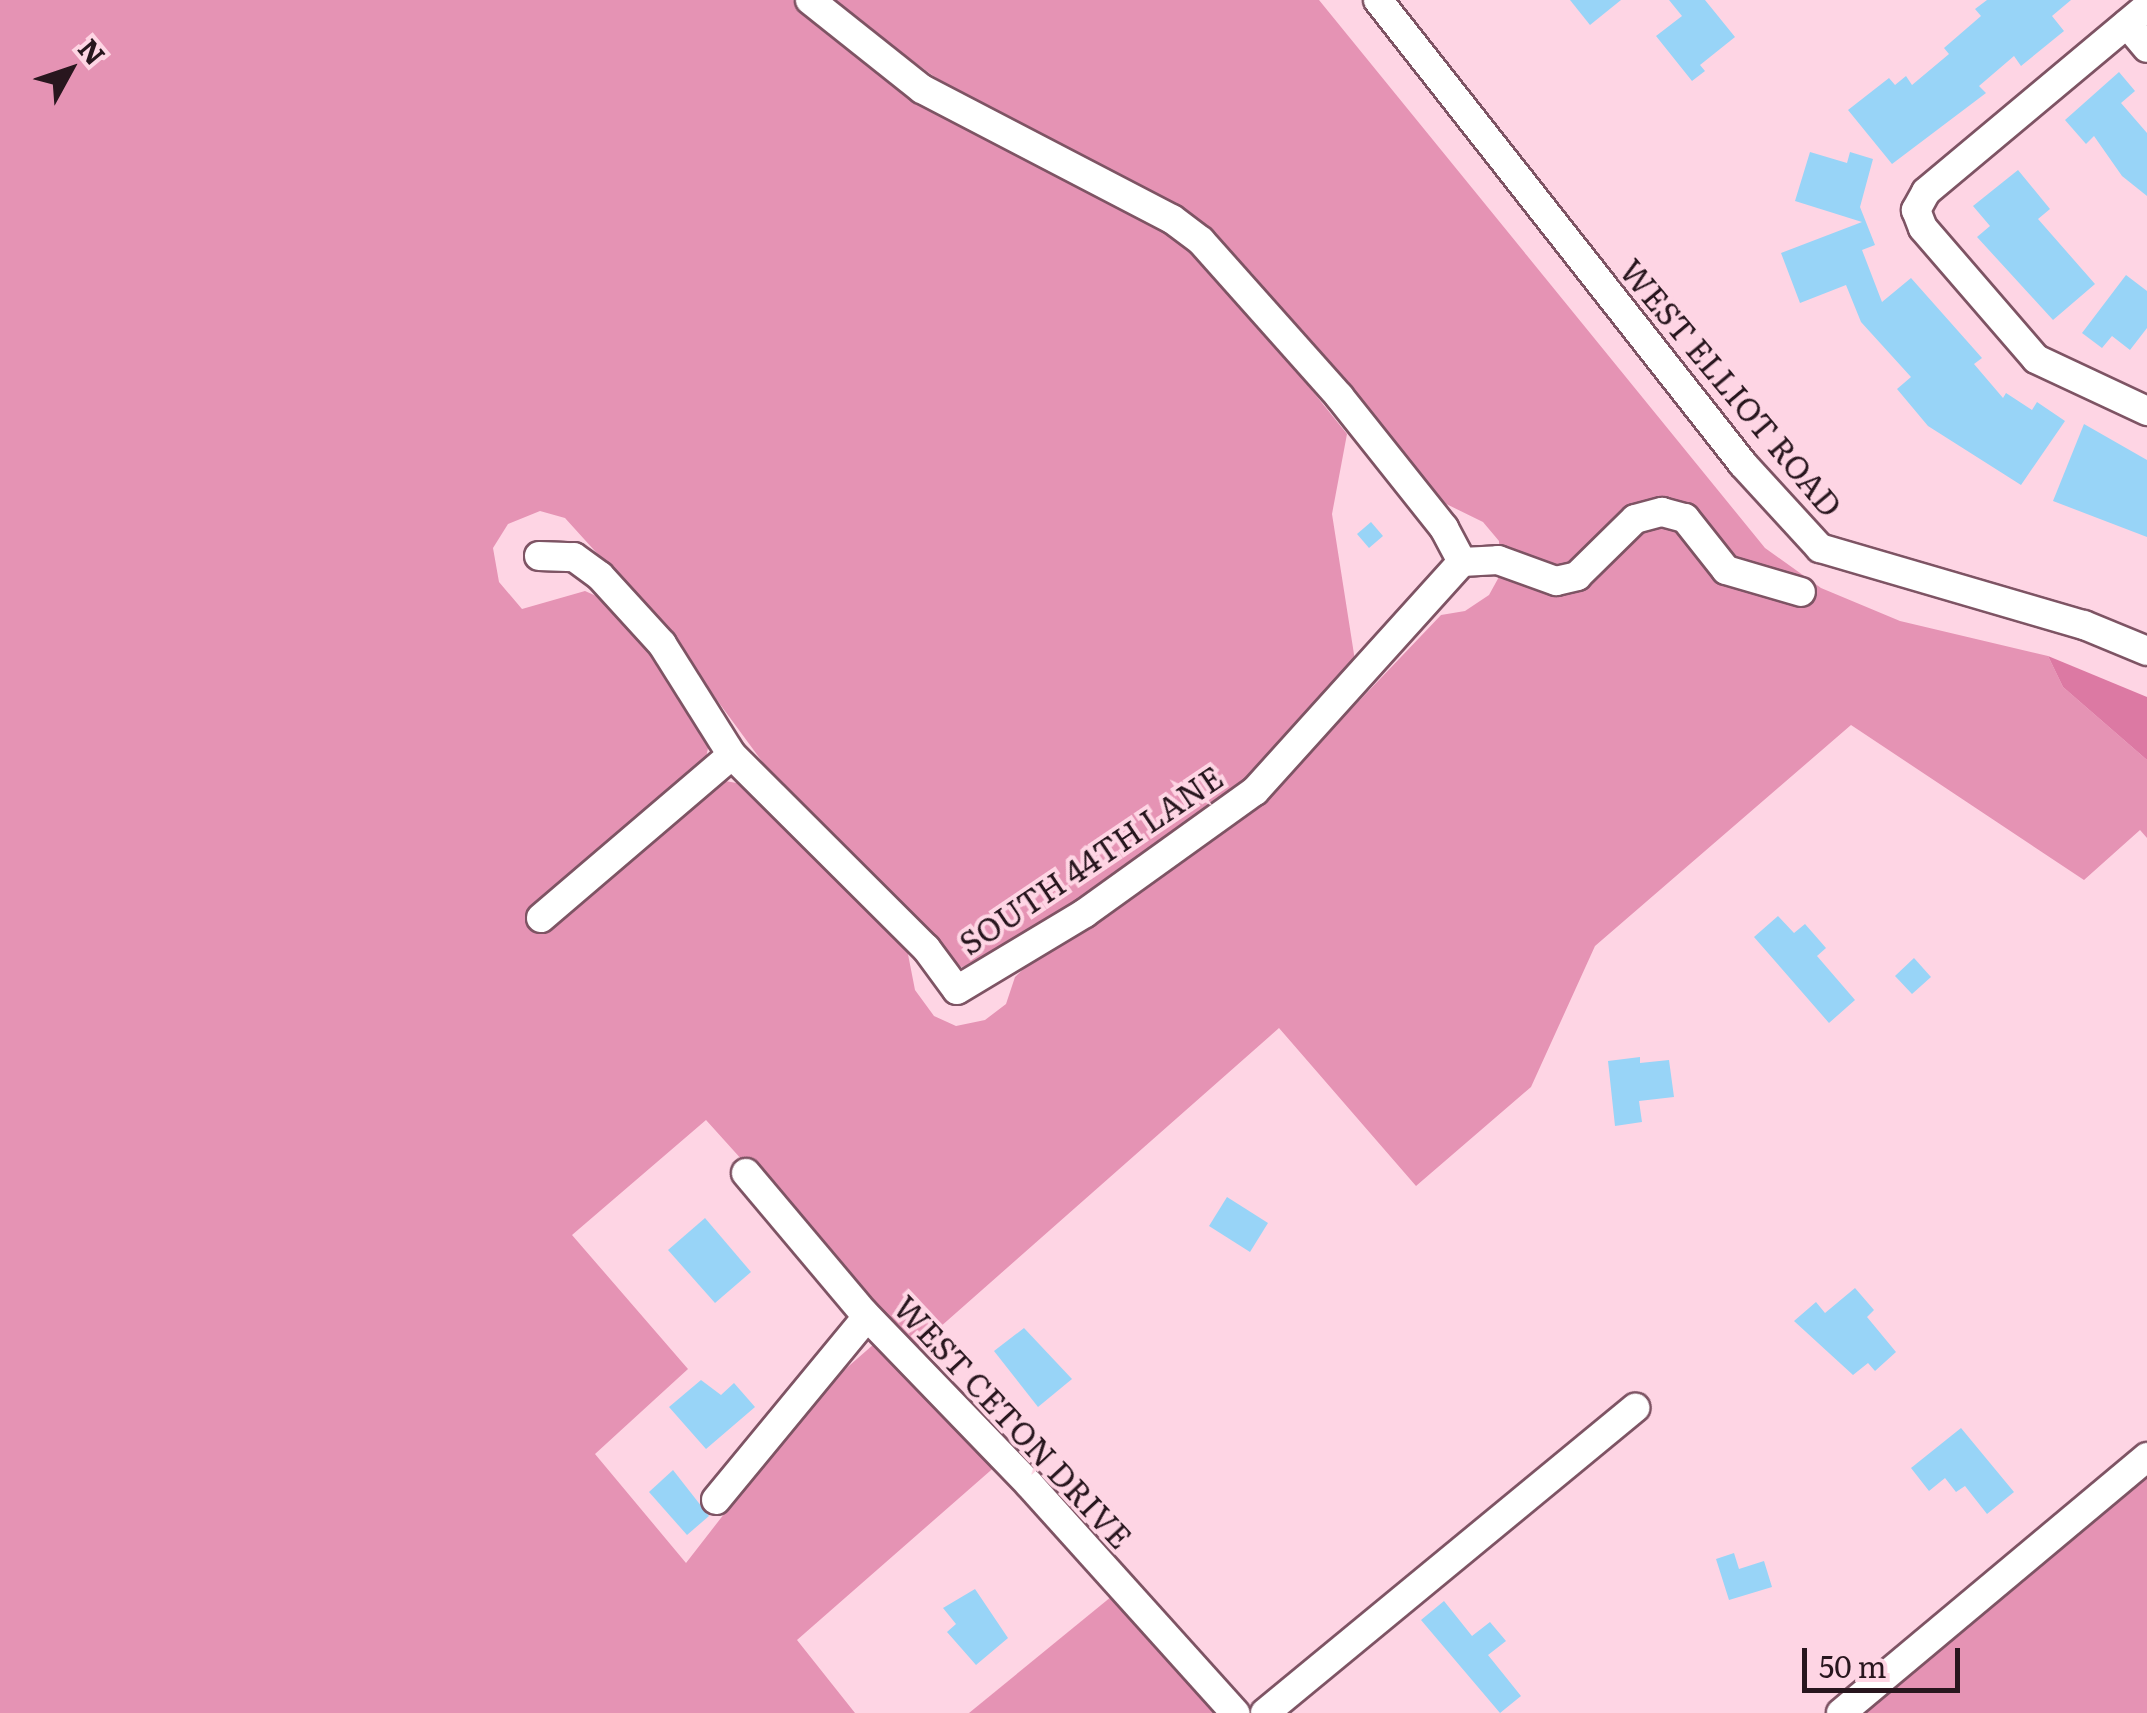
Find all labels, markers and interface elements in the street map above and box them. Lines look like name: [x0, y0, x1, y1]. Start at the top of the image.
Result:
north arrow: [20, 20, 120, 120]
text: N: [69, 28, 117, 73]
street label: WEST ELLIOT ROAD: [1613, 250, 1851, 524]
street label: SOUTH 44TH LANE: [951, 757, 1229, 961]
street label: WEST CETON DRIVE: [887, 1287, 1141, 1555]
scale bar: [1807, 1628, 1964, 1690]
text: 50 m: [1819, 1643, 1887, 1687]

